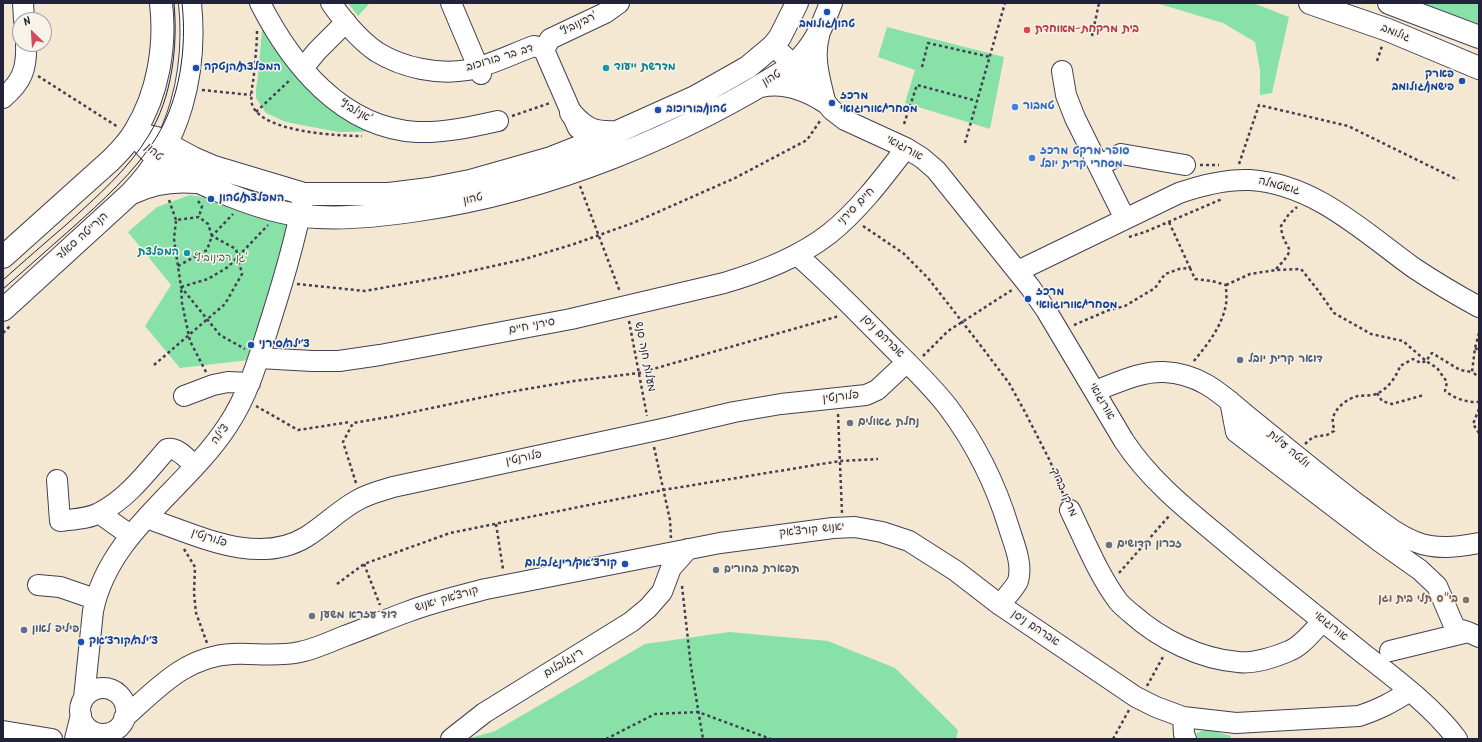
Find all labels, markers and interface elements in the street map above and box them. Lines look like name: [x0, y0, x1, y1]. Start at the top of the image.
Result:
marker: טהון/גולומב: [822, 7, 832, 17]
street label: רבינוביץ': [559, 11, 599, 39]
north arrow: [12, 12, 52, 52]
text: N: [20, 12, 34, 32]
place label: טהון/גולומב: [799, 18, 855, 32]
street label: גולומב: [1379, 22, 1411, 46]
place label: בית מרקחת-מאוחדת: [1035, 23, 1139, 37]
marker: בית מרקחת-מאוחדת: [1022, 25, 1032, 35]
street label: דב בר בורוכוב: [465, 42, 535, 76]
place label: המפלצת/הנטקה: [204, 61, 281, 75]
place label: מדרשת ייעוד: [614, 61, 676, 75]
marker: המפלצת/הנטקה: [191, 63, 201, 73]
marker: מדרשת ייעוד: [601, 63, 611, 73]
street label: טהון: [760, 68, 784, 90]
place label: פארק פישמן/גולומב: [1392, 68, 1454, 94]
marker: פארק פישמן/גולומב: [1457, 76, 1467, 86]
place label: מרכז מסחרי/אורוגואי: [840, 90, 917, 116]
street label: אנילביץ': [337, 98, 373, 126]
marker: מרכז מסחרי/אורוגואי: [827, 98, 837, 108]
place label: טמבור: [1023, 100, 1055, 114]
marker: טמבור: [1010, 102, 1020, 112]
place label: טהון/בורוכוב: [666, 103, 727, 117]
marker: טהון/בורוכוב: [653, 105, 663, 115]
street label: אורוגואי: [883, 133, 925, 165]
street label: טהון: [141, 141, 165, 165]
place label: סופר מרקט מרכז מסחרי קרית יובל: [1040, 145, 1130, 171]
marker: סופר מרקט מרכז מסחרי קרית יובל: [1027, 153, 1037, 163]
street label: גואטמלה: [1257, 175, 1301, 199]
street label: חיים סירני: [836, 186, 878, 228]
street label: טהון: [462, 191, 484, 209]
place label: המפלצת/טהון: [219, 192, 284, 206]
marker: המפלצת/טהון: [206, 194, 216, 204]
street label: הנרייטה סאלד: [55, 210, 111, 264]
place label: המפלצת: [138, 246, 179, 260]
marker: המפלצת: [182, 248, 192, 258]
park label: גן רבינוביץ': [195, 252, 247, 266]
place label: מרכז מסחרי/אורוגוואי: [1036, 286, 1117, 312]
marker: מרכז מסחרי/אורוגוואי: [1023, 294, 1033, 304]
street label: אברהם ניסן: [858, 313, 906, 361]
street label: סירני חיים: [508, 316, 556, 338]
street label: מעלות חנה סנש: [631, 321, 657, 393]
place label: צ׳ילה/סירני: [259, 338, 310, 352]
marker: צ׳ילה/סירני: [246, 340, 256, 350]
place label: דואר קרית יובל: [1248, 353, 1323, 367]
marker: דואר קרית יובל: [1235, 355, 1245, 365]
street label: אורוגואי: [1085, 381, 1117, 423]
street label: פלורנטין: [822, 390, 860, 406]
place label: נחלת גאולים: [858, 416, 919, 430]
marker: נחלת גאולים: [845, 418, 855, 428]
street label: צ'ילה: [209, 422, 233, 448]
street label: וולטה עילית: [1264, 429, 1312, 471]
street label: פלורנטין: [505, 449, 543, 469]
street label: מרקו ברוך: [1047, 467, 1079, 519]
street label: יאנוש קורצ'אק: [779, 521, 845, 541]
street label: פלורנטין: [190, 527, 228, 551]
place label: זכרון קדושים: [1117, 538, 1182, 552]
marker: זכרון קדושים: [1104, 540, 1114, 550]
place label: קורצ׳אק/רינגלבלום: [525, 557, 617, 571]
marker: קורצ׳אק/רינגלבלום: [620, 559, 630, 569]
place label: תפארת בחורים: [724, 563, 799, 577]
marker: תפארת בחורים: [711, 565, 721, 575]
street label: קורצ'אק יאנוש: [414, 585, 480, 615]
place label: בי"ס תלי בית וגן: [1378, 593, 1458, 607]
marker: בי"ס תלי בית וגן: [1461, 595, 1471, 605]
street label: אברהם ניסן: [1008, 608, 1062, 650]
place label: דוד עזרא משען: [320, 609, 397, 623]
street label: אורוגואי: [1310, 609, 1350, 645]
marker: דוד עזרא משען: [307, 611, 317, 621]
place label: פיליפ לאון: [32, 623, 79, 637]
marker: פיליפ לאון: [19, 625, 29, 635]
place label: צ׳ילה/קורצ׳אק: [89, 635, 158, 649]
marker: צ׳ילה/קורצ׳אק: [76, 637, 86, 647]
street label: רינגלבלום: [542, 647, 586, 681]

